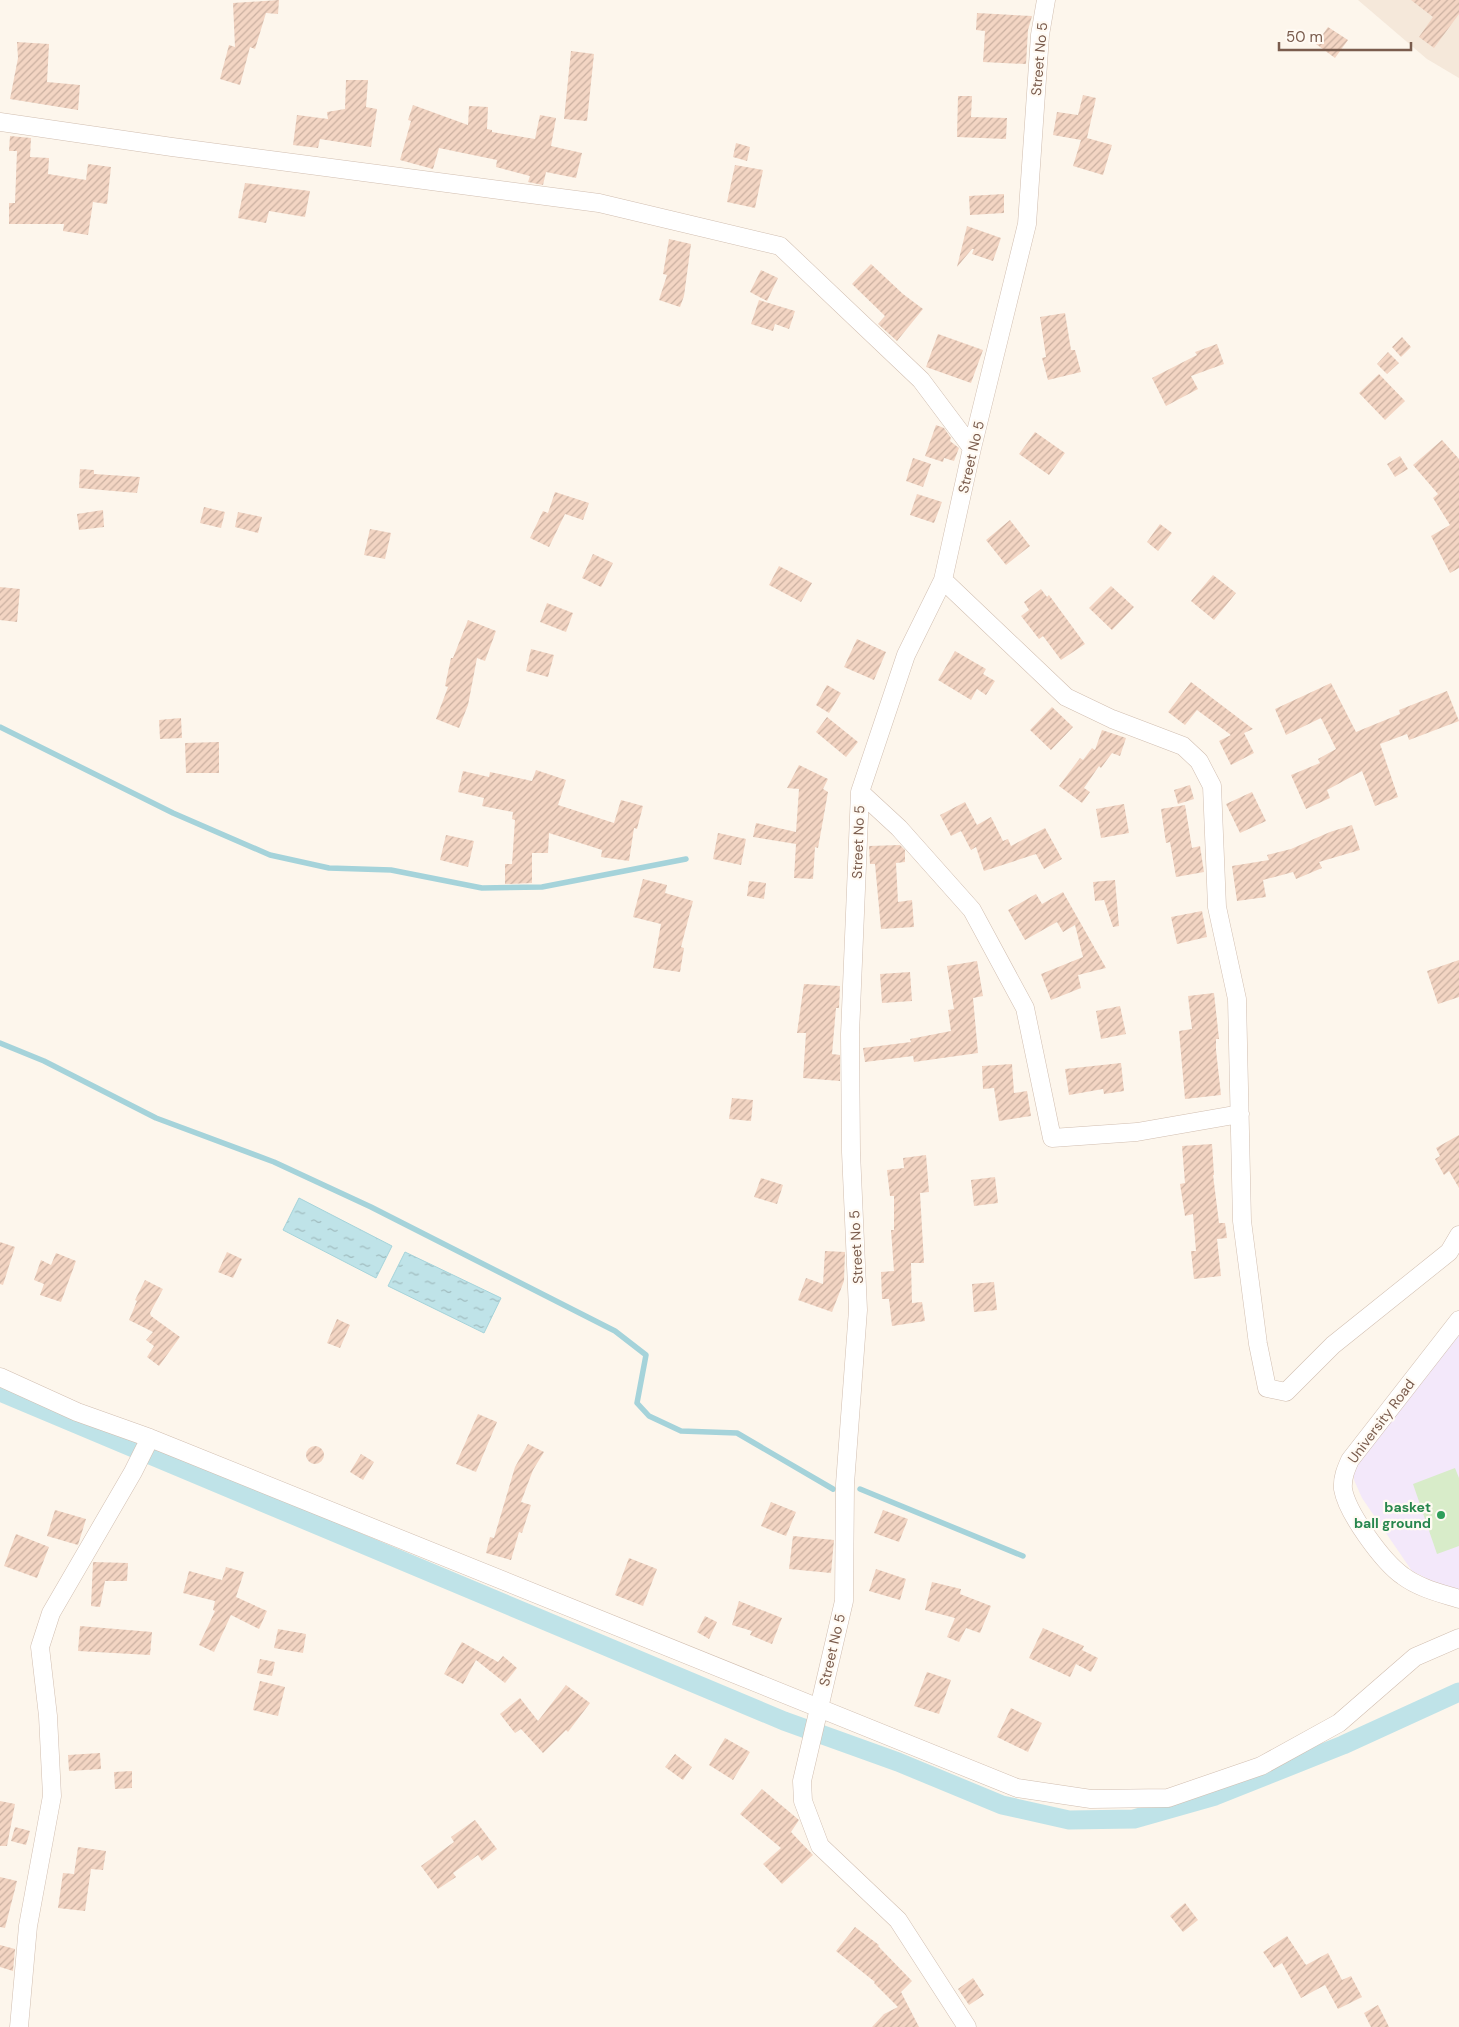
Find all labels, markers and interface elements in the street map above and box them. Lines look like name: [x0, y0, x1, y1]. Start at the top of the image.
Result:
scale bar: [1279, 20, 1412, 52]
street label: Street No 5: [1027, 22, 1051, 96]
text: 50 m: [1286, 27, 1323, 47]
street label: Street No 5: [954, 419, 988, 495]
street label: Street No 5: [848, 805, 868, 879]
street label: Street No 5: [845, 1210, 867, 1284]
street label: University Road: [1344, 1375, 1418, 1467]
place label: basket ball ground: [1354, 1498, 1431, 1532]
marker: basket ball ground: [1435, 1509, 1447, 1521]
street label: Street No 5: [815, 1612, 849, 1688]

